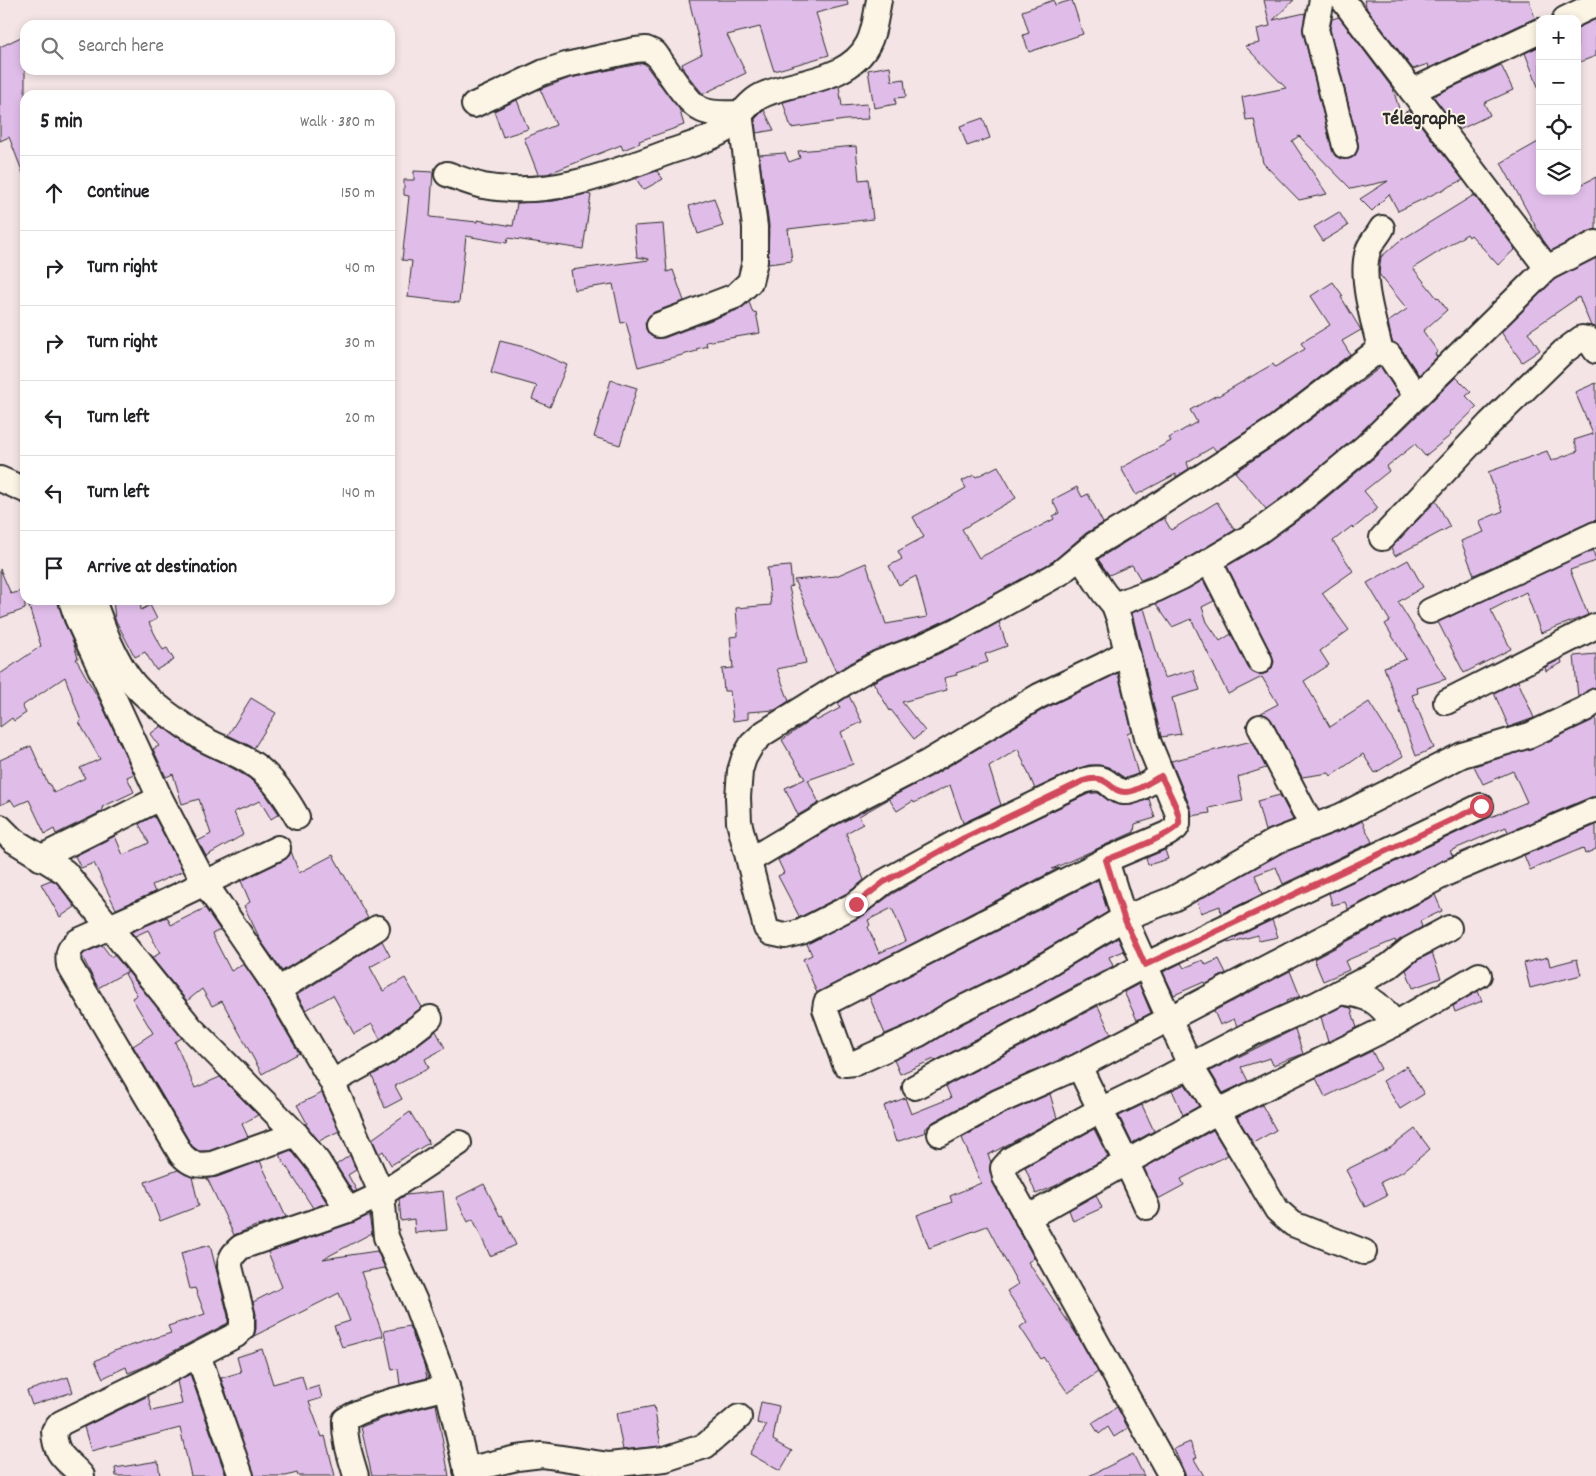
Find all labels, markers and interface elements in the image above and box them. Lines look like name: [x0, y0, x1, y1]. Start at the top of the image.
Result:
map controls: [1536, 15, 1581, 195]
button: +: [1536, 15, 1581, 60]
search box: [20, 20, 395, 75]
icon: search: [38, 34, 66, 62]
text: Search here: [78, 34, 164, 61]
button: −: [1536, 60, 1581, 105]
button: locate: [1536, 105, 1581, 150]
district label: Télegraphe: [1383, 106, 1466, 134]
text: 5 min: [40, 108, 83, 138]
text: Walk · 380 m: [300, 111, 375, 134]
button: layers: [1536, 150, 1581, 195]
icon: ahead: [40, 179, 68, 207]
text: Continue: [87, 180, 149, 207]
text: 150 m: [341, 182, 375, 205]
icon: right: [40, 254, 68, 282]
text: Turn right: [87, 255, 158, 282]
text: 40 m: [345, 257, 375, 280]
icon: right: [40, 329, 68, 357]
text: Turn right: [87, 330, 158, 357]
text: 30 m: [345, 332, 375, 355]
icon: left: [40, 404, 68, 432]
text: Turn left: [87, 405, 150, 432]
text: 20 m: [345, 407, 375, 430]
icon: left: [40, 479, 68, 507]
text: Turn left: [87, 480, 150, 507]
text: 140 m: [341, 482, 375, 505]
icon: arrive: [40, 554, 68, 582]
text: Arrive at destination: [87, 555, 237, 582]
route start: [1470, 795, 1493, 818]
route end: [845, 893, 868, 916]

